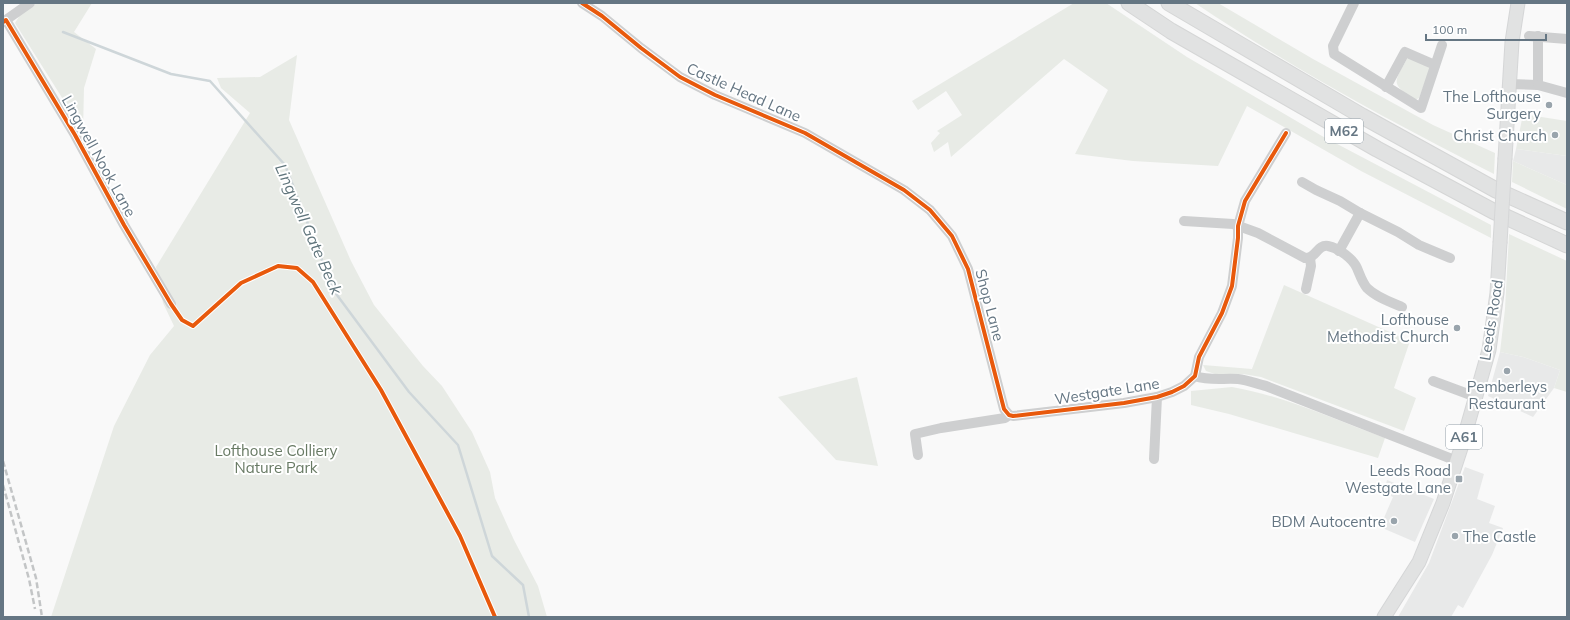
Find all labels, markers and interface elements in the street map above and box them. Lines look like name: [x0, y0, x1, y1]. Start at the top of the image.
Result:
scale bar: [1426, 16, 1546, 42]
text: 100 m: [1432, 22, 1467, 37]
street label: Castle Head Lane: [684, 58, 804, 126]
place label: The Lofthouse Surgery: [1443, 87, 1541, 123]
street label: Lingwell Nook Lane: [58, 92, 140, 220]
marker: The Lofthouse Surgery: [1544, 100, 1554, 110]
road number: M62: [1325, 119, 1363, 143]
place label: Christ Church: [1453, 126, 1547, 145]
marker: Christ Church: [1550, 130, 1560, 140]
water label: Lingwell Gate Beck: [271, 160, 347, 298]
street label: Shop Lane: [971, 267, 1009, 343]
street label: Leeds Road: [1475, 278, 1507, 362]
place label: Lofthouse Methodist Church: [1327, 310, 1449, 346]
marker: Lofthouse Methodist Church: [1452, 323, 1462, 333]
marker: Pemberleys Restaurant: [1502, 366, 1512, 376]
street label: Westgate Lane: [1053, 373, 1161, 409]
place label: Pemberleys Restaurant: [1467, 377, 1547, 413]
road number: A61: [1446, 425, 1482, 449]
park label: Lofthouse Colliery Nature Park: [214, 441, 338, 477]
place label: Leeds Road Westgate Lane: [1345, 461, 1451, 497]
marker: Leeds Road Westgate Lane: [1454, 474, 1464, 484]
place label: BDM Autocentre: [1271, 512, 1386, 531]
marker: BDM Autocentre: [1389, 516, 1399, 526]
place label: The Castle: [1463, 527, 1536, 546]
marker: The Castle: [1450, 531, 1460, 541]

